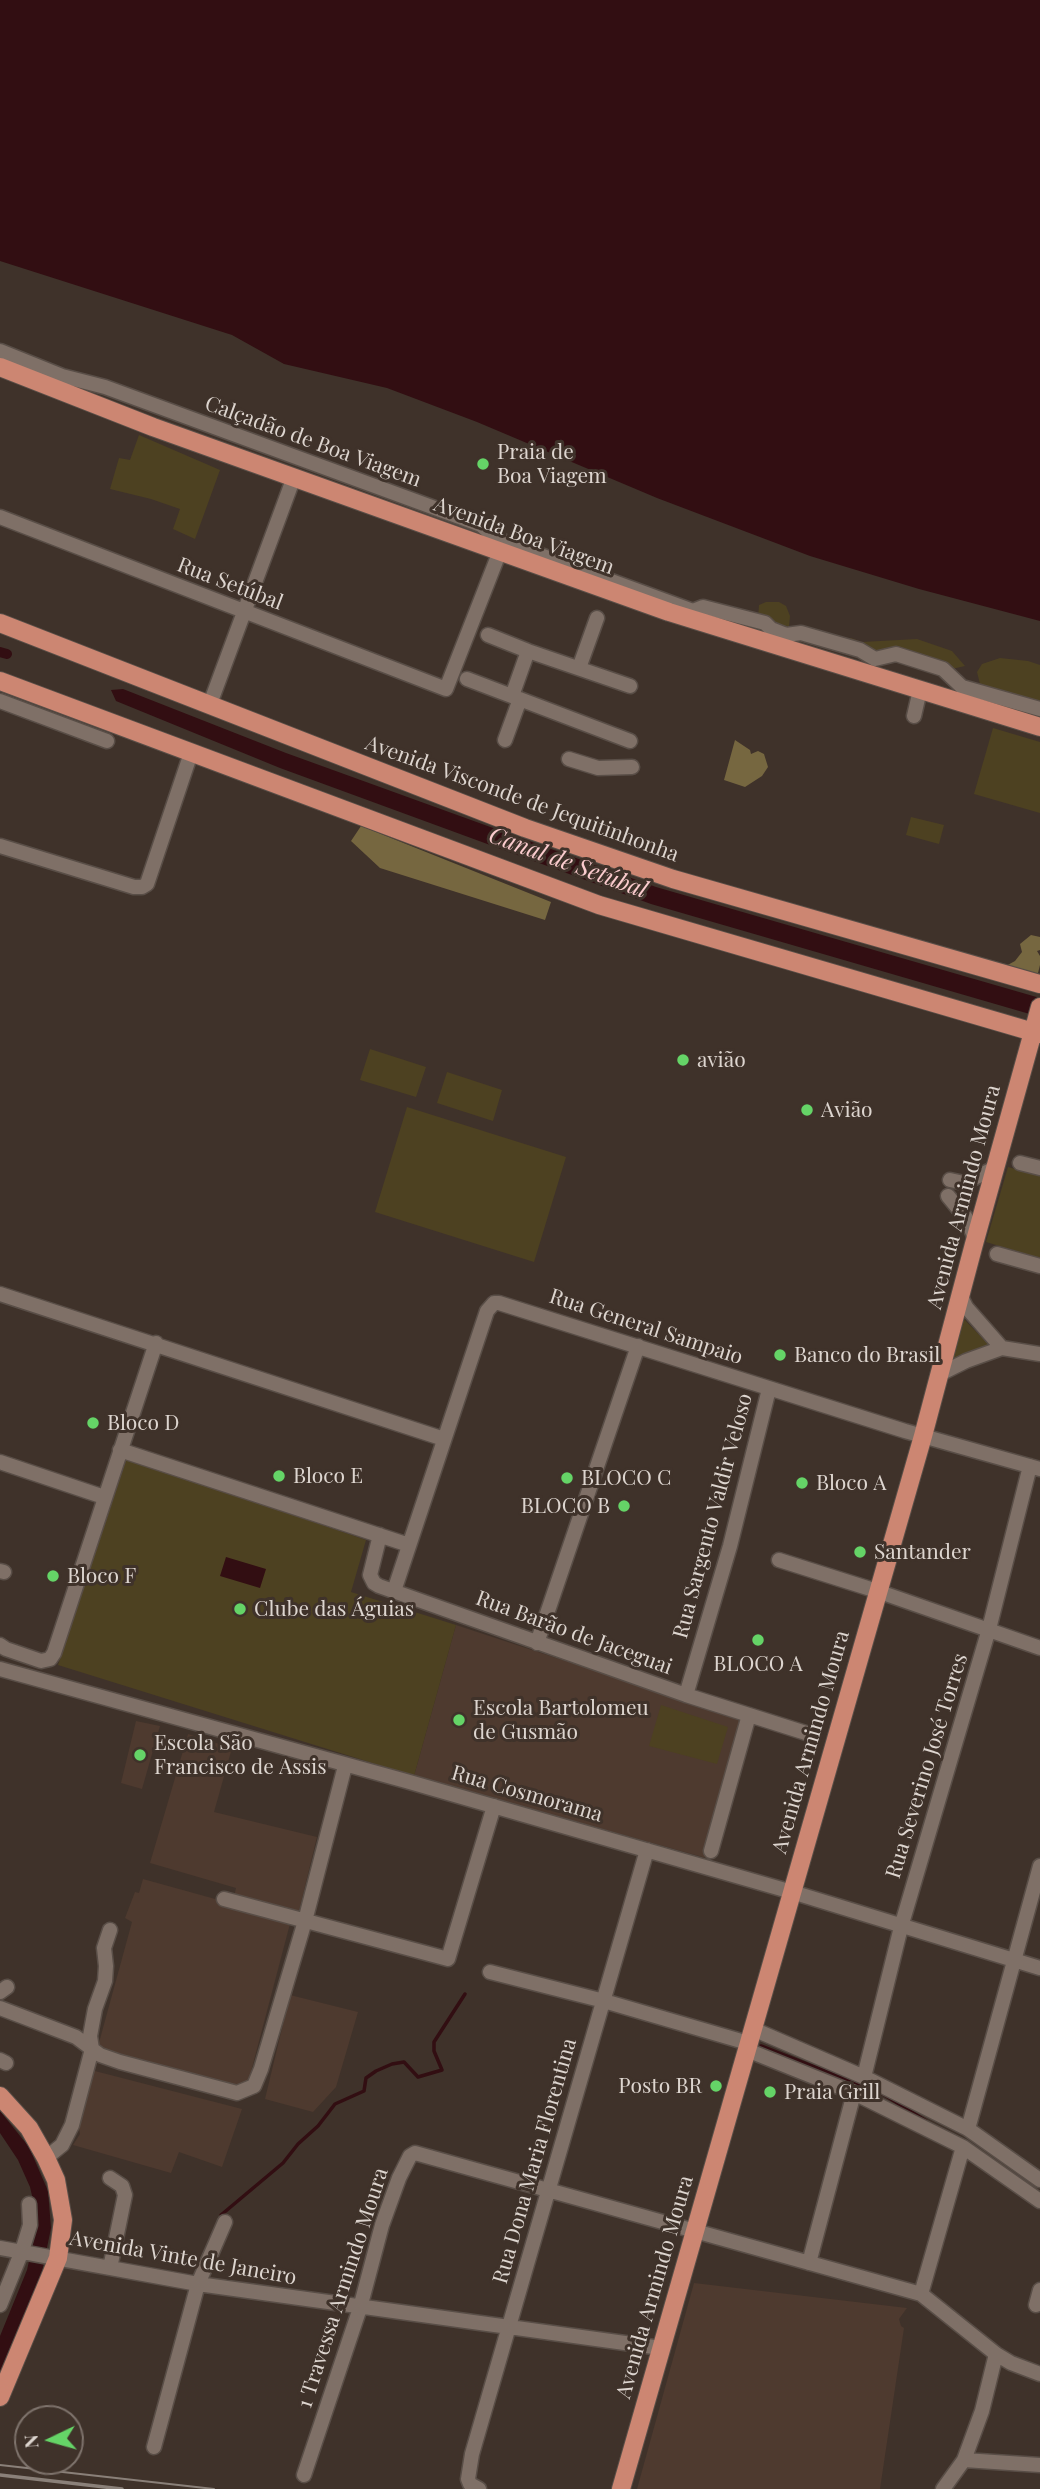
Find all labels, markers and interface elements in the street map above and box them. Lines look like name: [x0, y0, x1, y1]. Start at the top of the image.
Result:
street label: Calçadão de Boa Viagem: [201, 391, 425, 493]
place label: Praia de Boa Viagem: [497, 439, 607, 489]
marker: Praia de Boa Viagem: [475, 456, 491, 472]
street label: Avenida Boa Viagem: [430, 492, 618, 580]
street label: Rua Setúbal: [173, 552, 287, 616]
street label: Avenida Visconde de Jequitinhonha: [362, 730, 682, 868]
water label: Canal de Setúbal: [485, 822, 651, 904]
place label: avião: [697, 1047, 746, 1073]
marker: avião: [675, 1052, 691, 1068]
street label: Avenida Armindo Moura: [922, 1082, 1006, 1312]
place label: Avião: [821, 1097, 873, 1123]
marker: Avião: [799, 1102, 815, 1118]
street label: Rua General Sampaio: [546, 1284, 746, 1370]
place label: Banco do Brasil: [794, 1342, 940, 1368]
marker: Banco do Brasil: [772, 1347, 788, 1363]
street label: Rua Sargento Valdir Veloso: [668, 1391, 758, 1641]
place label: Bloco D: [107, 1410, 179, 1436]
marker: Bloco D: [85, 1415, 101, 1431]
place label: Bloco E: [293, 1463, 363, 1489]
place label: BLOCO C: [581, 1465, 672, 1491]
marker: Bloco E: [271, 1468, 287, 1484]
marker: BLOCO C: [559, 1470, 575, 1486]
place label: Bloco A: [816, 1470, 886, 1496]
marker: Bloco A: [794, 1475, 810, 1491]
place label: BLOCO B: [521, 1493, 610, 1519]
marker: BLOCO B: [616, 1498, 632, 1514]
place label: Santander: [874, 1539, 971, 1565]
marker: Santander: [852, 1544, 868, 1560]
place label: Bloco F: [67, 1563, 136, 1589]
marker: Bloco F: [45, 1568, 61, 1584]
street label: Rua Barão de Jaceguai: [472, 1586, 676, 1680]
place label: Clube das Águias: [254, 1596, 414, 1622]
marker: Clube das Águias: [232, 1601, 248, 1617]
street label: Avenida Armindo Moura: [767, 1628, 855, 1856]
marker: BLOCO A: [750, 1632, 766, 1648]
street label: Rua Severino José Torres: [881, 1650, 973, 1882]
place label: BLOCO A: [713, 1651, 803, 1677]
place label: Escola Bartolomeu de Gusmão: [473, 1695, 649, 1745]
marker: Escola Bartolomeu de Gusmão: [451, 1712, 467, 1728]
place label: Escola São Francisco de Assis: [154, 1730, 327, 1780]
marker: Escola São Francisco de Assis: [132, 1747, 148, 1763]
street label: Rua Cosmorama: [449, 1760, 605, 1828]
street label: Rua Dona Maria Florentina: [488, 2035, 582, 2287]
place label: Posto BR: [618, 2073, 702, 2099]
marker: Posto BR: [708, 2078, 724, 2094]
place label: Praia Grill: [784, 2079, 880, 2105]
marker: Praia Grill: [762, 2084, 778, 2100]
street label: 1 Travessa Armindo Moura: [292, 2165, 394, 2411]
street label: Avenida Armindo Moura: [611, 2173, 699, 2401]
street label: Avenida Vinte de Janeiro: [68, 2226, 298, 2290]
north arrow: [14, 2405, 84, 2475]
text: N: [17, 2434, 44, 2450]

